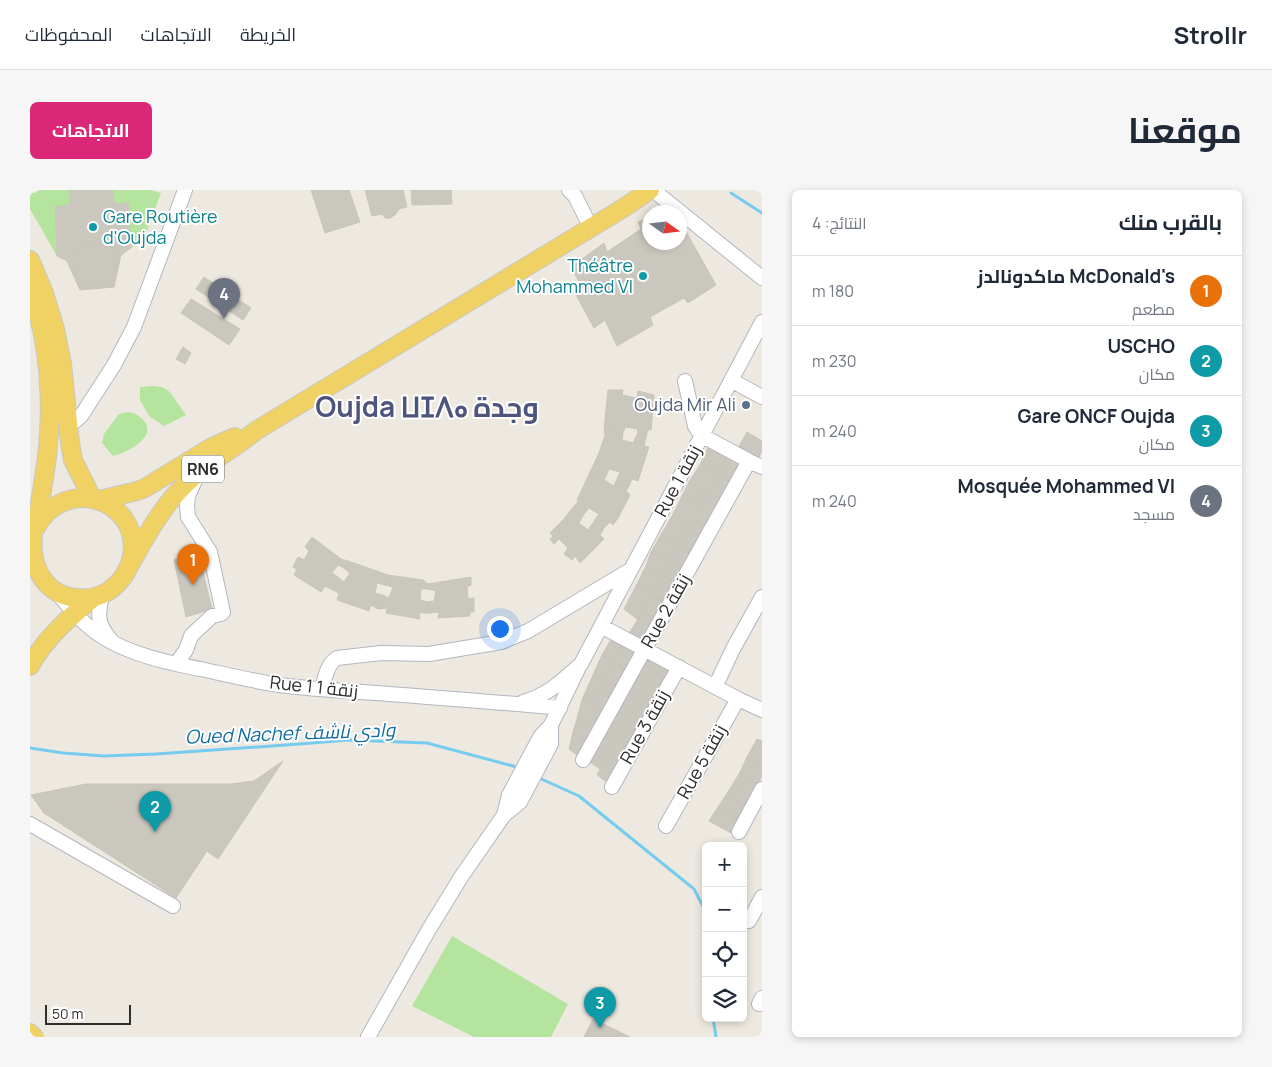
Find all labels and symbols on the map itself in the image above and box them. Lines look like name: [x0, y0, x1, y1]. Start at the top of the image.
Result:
place label: Gare Routière d'Oujda: [103, 204, 218, 249]
north arrow: [642, 205, 687, 250]
marker: Gare Routière d'Oujda: [87, 221, 99, 233]
place label: Théâtre Mohammed VI: [516, 253, 633, 298]
marker: Théâtre Mohammed VI: [637, 270, 649, 282]
pin: 4: [208, 278, 240, 319]
district label: Oujda ⵡⵊⴷⴰ وجدة: [315, 387, 539, 425]
place label: Oujda Mir Ali: [634, 392, 736, 416]
marker: Oujda Mir Ali: [740, 399, 752, 411]
street label: Rue زنقة 1: [648, 440, 706, 521]
road number: RN6: [182, 456, 224, 482]
pin: 1: [177, 544, 209, 585]
street label: Rue 2 زنقة: [635, 569, 695, 652]
your location: [487, 616, 513, 642]
street label: Rue 1 زنقة 1: [269, 669, 360, 703]
street label: Rue 3 زنقة: [614, 685, 674, 768]
water label: Oued Nachef وادي ناشف: [185, 716, 397, 753]
street label: Rue 5 زنقة: [671, 720, 731, 803]
pin: 2: [139, 791, 171, 832]
pin: 3: [584, 987, 616, 1028]
scale bar: [45, 1002, 131, 1025]

